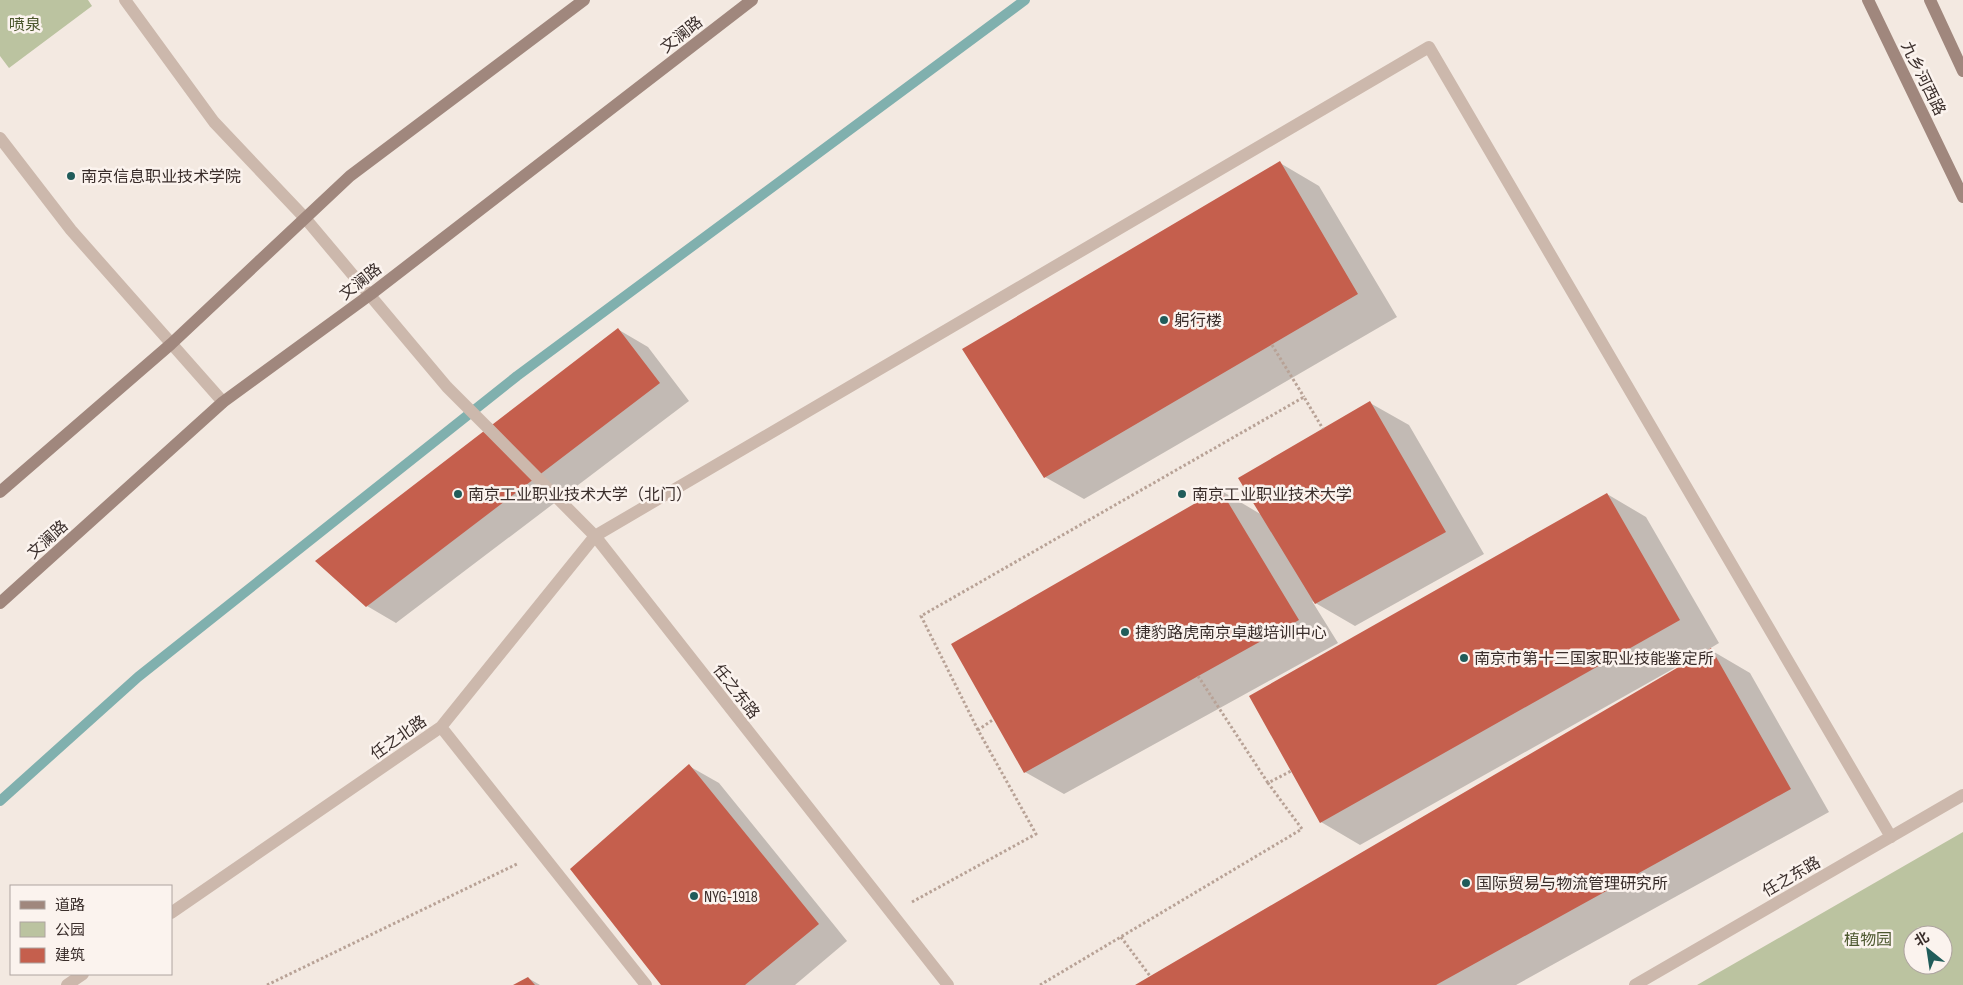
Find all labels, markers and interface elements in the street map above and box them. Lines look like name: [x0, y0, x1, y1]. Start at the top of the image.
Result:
street label: 文澜路: [657, 13, 707, 57]
park label: 喷泉: [9, 16, 41, 35]
street label: 九乡河西路: [1897, 39, 1949, 119]
place label: 南京信息职业技术学院: [81, 168, 241, 187]
marker: 南京信息职业技术学院: [65, 170, 77, 182]
street label: 文澜路: [336, 260, 386, 304]
place label: 躬行楼: [1174, 312, 1222, 331]
marker: 躬行楼: [1158, 314, 1170, 326]
place label: 南京工业职业技术大学（北门）: [468, 486, 692, 505]
place label: 南京工业职业技术大学: [1192, 486, 1352, 505]
marker: 南京工业职业技术大学（北门）: [452, 488, 464, 500]
marker: 南京工业职业技术大学: [1176, 488, 1188, 500]
street label: 文澜路: [24, 517, 72, 563]
place label: 捷豹路虎南京卓越培训中心: [1135, 624, 1327, 643]
marker: 捷豹路虎南京卓越培训中心: [1119, 626, 1131, 638]
place label: 南京市第十三国家职业技能鉴定所: [1474, 650, 1714, 669]
marker: 南京市第十三国家职业技能鉴定所: [1458, 652, 1470, 664]
street label: 任之东路: [709, 661, 763, 723]
street label: 任之北路: [367, 712, 431, 764]
street label: 任之东路: [1759, 853, 1824, 902]
place label: 国际贸易与物流管理研究所: [1476, 875, 1668, 894]
marker: 国际贸易与物流管理研究所: [1460, 877, 1472, 889]
legend: [10, 885, 172, 975]
place label: NYG-1918: [704, 888, 758, 907]
marker: NYG-1918: [688, 890, 700, 902]
text: 道路: [55, 896, 85, 915]
text: 公园: [55, 921, 85, 940]
north arrow: [1903, 925, 1953, 975]
text: 北: [1911, 928, 1932, 950]
park label: 植物园: [1844, 931, 1892, 950]
text: 建筑: [55, 946, 85, 965]

